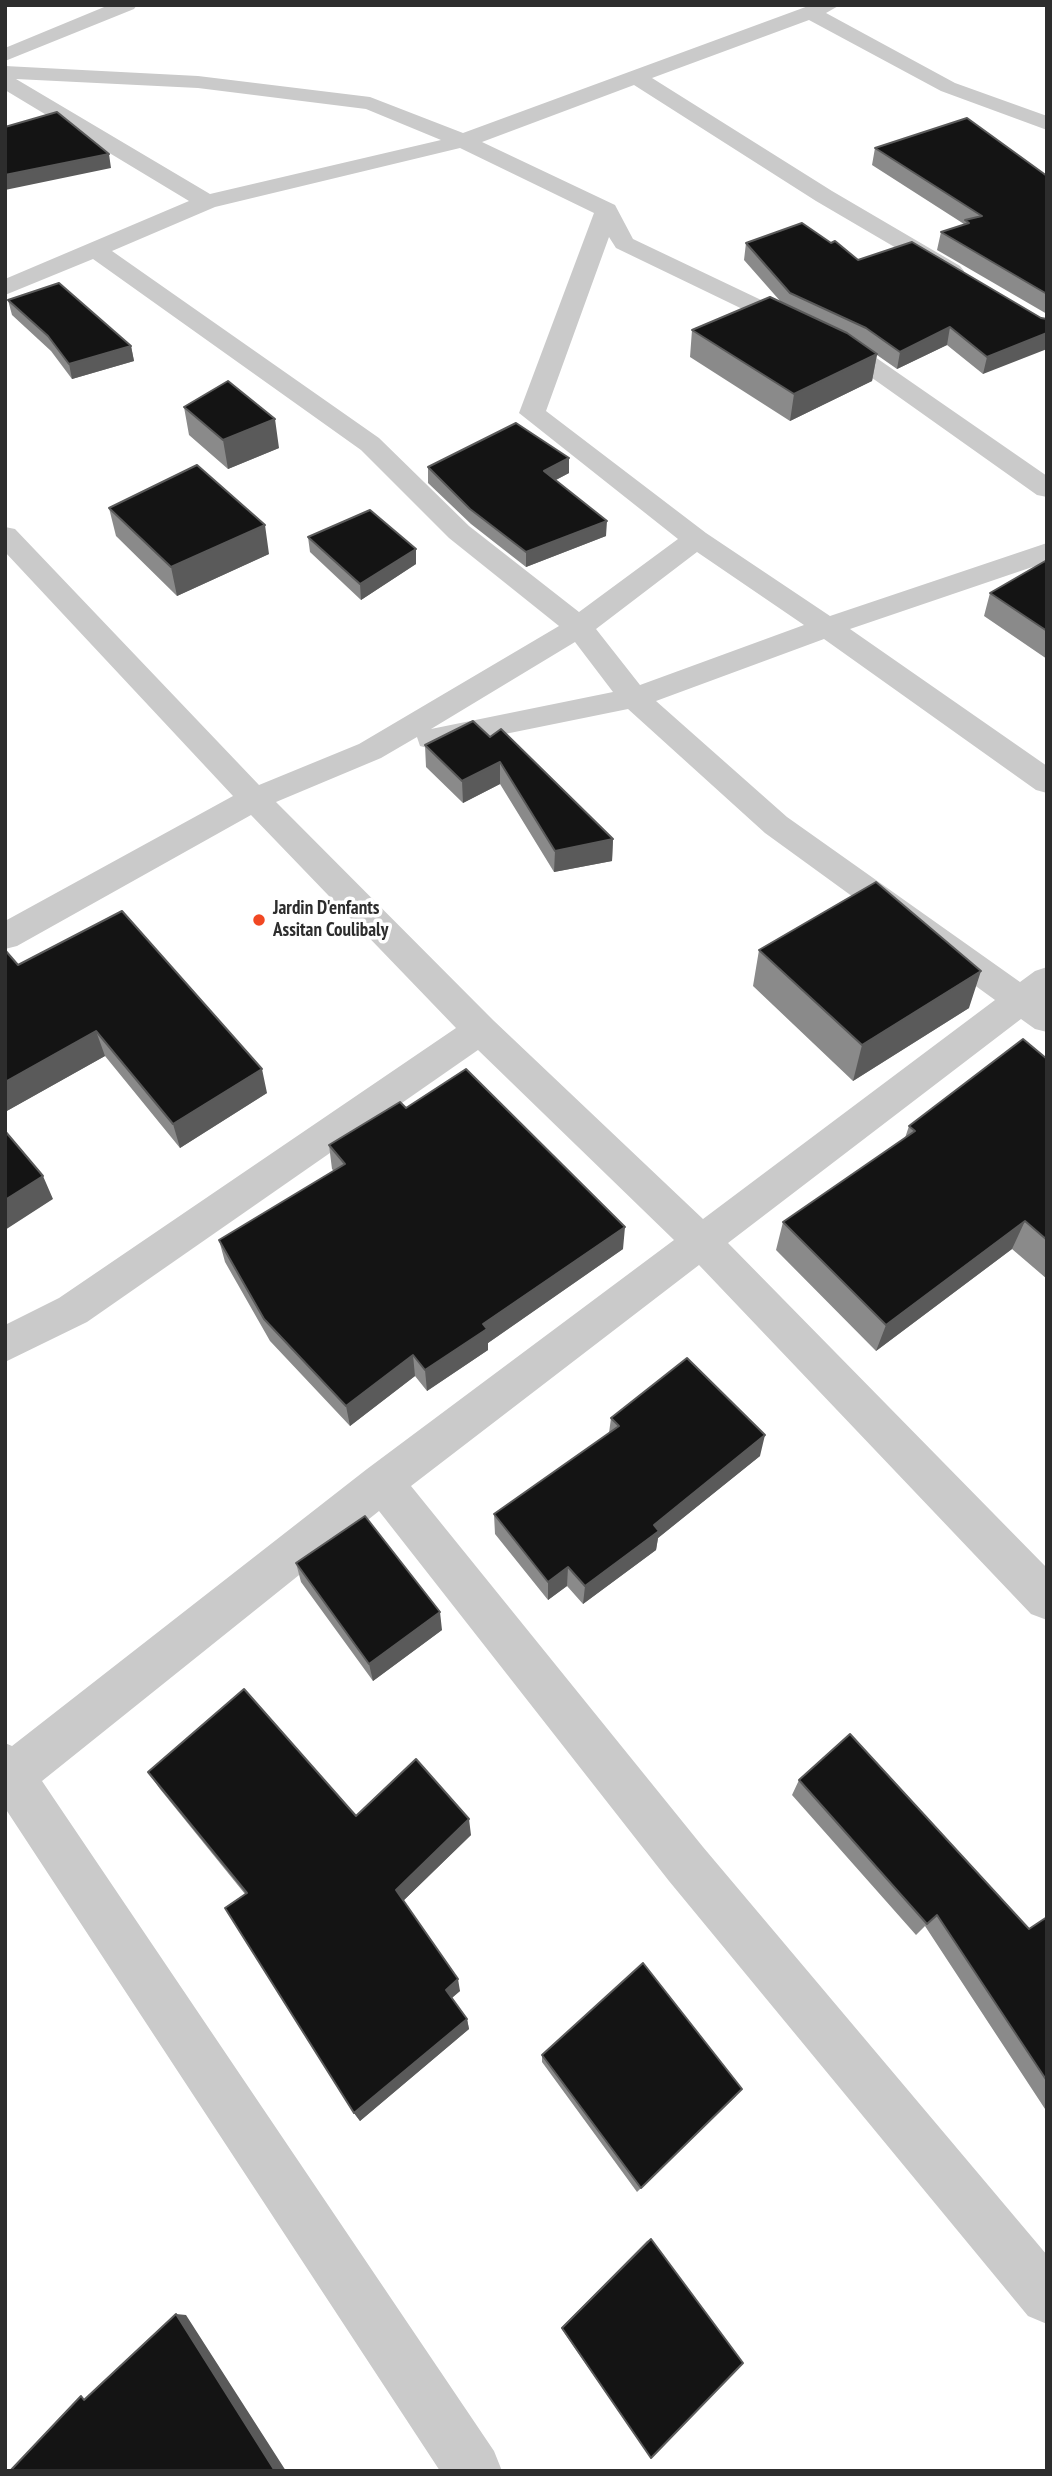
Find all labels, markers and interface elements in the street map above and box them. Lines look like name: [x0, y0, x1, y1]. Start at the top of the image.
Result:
place label: Jardin D'enfants Assitan Coulibaly: [273, 898, 388, 942]
marker: Jardin D'enfants Assitan Coulibaly: [251, 912, 267, 928]

